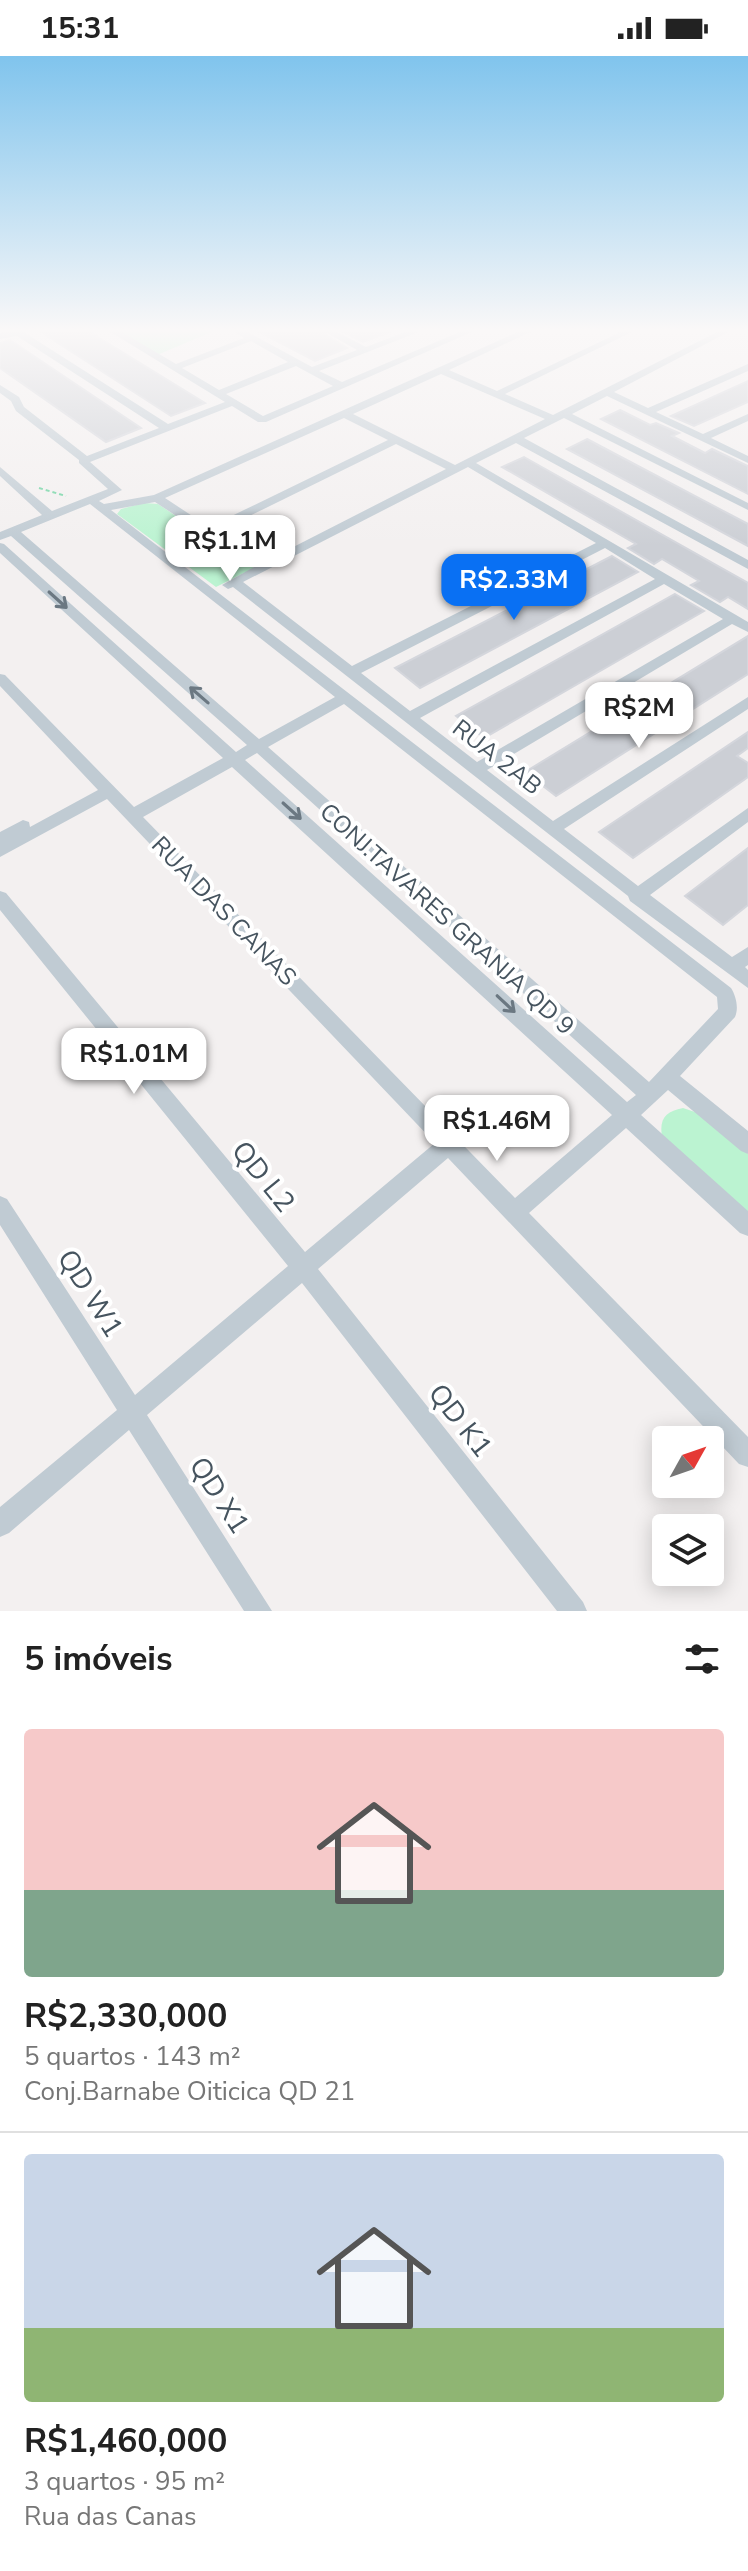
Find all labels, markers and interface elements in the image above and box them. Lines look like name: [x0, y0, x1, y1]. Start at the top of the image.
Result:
text: 15:31: [40, 8, 119, 49]
pin: R$1.1M: [165, 515, 295, 583]
text: R$1.1M: [183, 523, 277, 558]
pin: R$2.33M: [440, 554, 588, 622]
text: R$2.33M: [459, 562, 569, 597]
one-way arrow: [47, 590, 67, 608]
pin: R$2M: [592, 682, 686, 750]
one-way arrow: [190, 686, 210, 704]
text: R$2M: [603, 690, 675, 725]
street label: RUA 2AB: [446, 712, 548, 802]
street label: CONJ.TAVARES GRANJA QD 9: [313, 796, 581, 1042]
one-way arrow: [282, 802, 302, 820]
street label: RUA DAS CANAS: [144, 829, 304, 993]
one-way arrow: [496, 994, 516, 1013]
pin: R$1.01M: [60, 1028, 208, 1096]
text: R$1.01M: [79, 1036, 189, 1071]
pin: R$1.46M: [423, 1095, 571, 1163]
text: R$1.46M: [442, 1103, 552, 1138]
street label: QD L2: [223, 1133, 304, 1220]
street label: QD W1: [48, 1242, 132, 1345]
street label: QD K1: [419, 1376, 501, 1465]
north arrow: [652, 1426, 724, 1498]
map controls: [652, 1426, 724, 1586]
street label: QD X1: [180, 1450, 258, 1541]
button: layers: [652, 1514, 724, 1586]
text: 5 imóveis: [24, 1636, 173, 1682]
icon: filters: [680, 1637, 724, 1681]
icon: home: [302, 1781, 446, 1925]
text: R$2,330,000: [24, 1993, 227, 2039]
text: 5 quartos · 143 m²: [24, 2039, 241, 2074]
text: Conj.Barnabe Oiticica QD 21: [24, 2074, 355, 2109]
icon: home: [302, 2206, 446, 2350]
text: R$1,460,000: [24, 2418, 227, 2464]
text: 3 quartos · 95 m²: [24, 2464, 225, 2499]
text: Rua das Canas: [24, 2499, 196, 2534]

